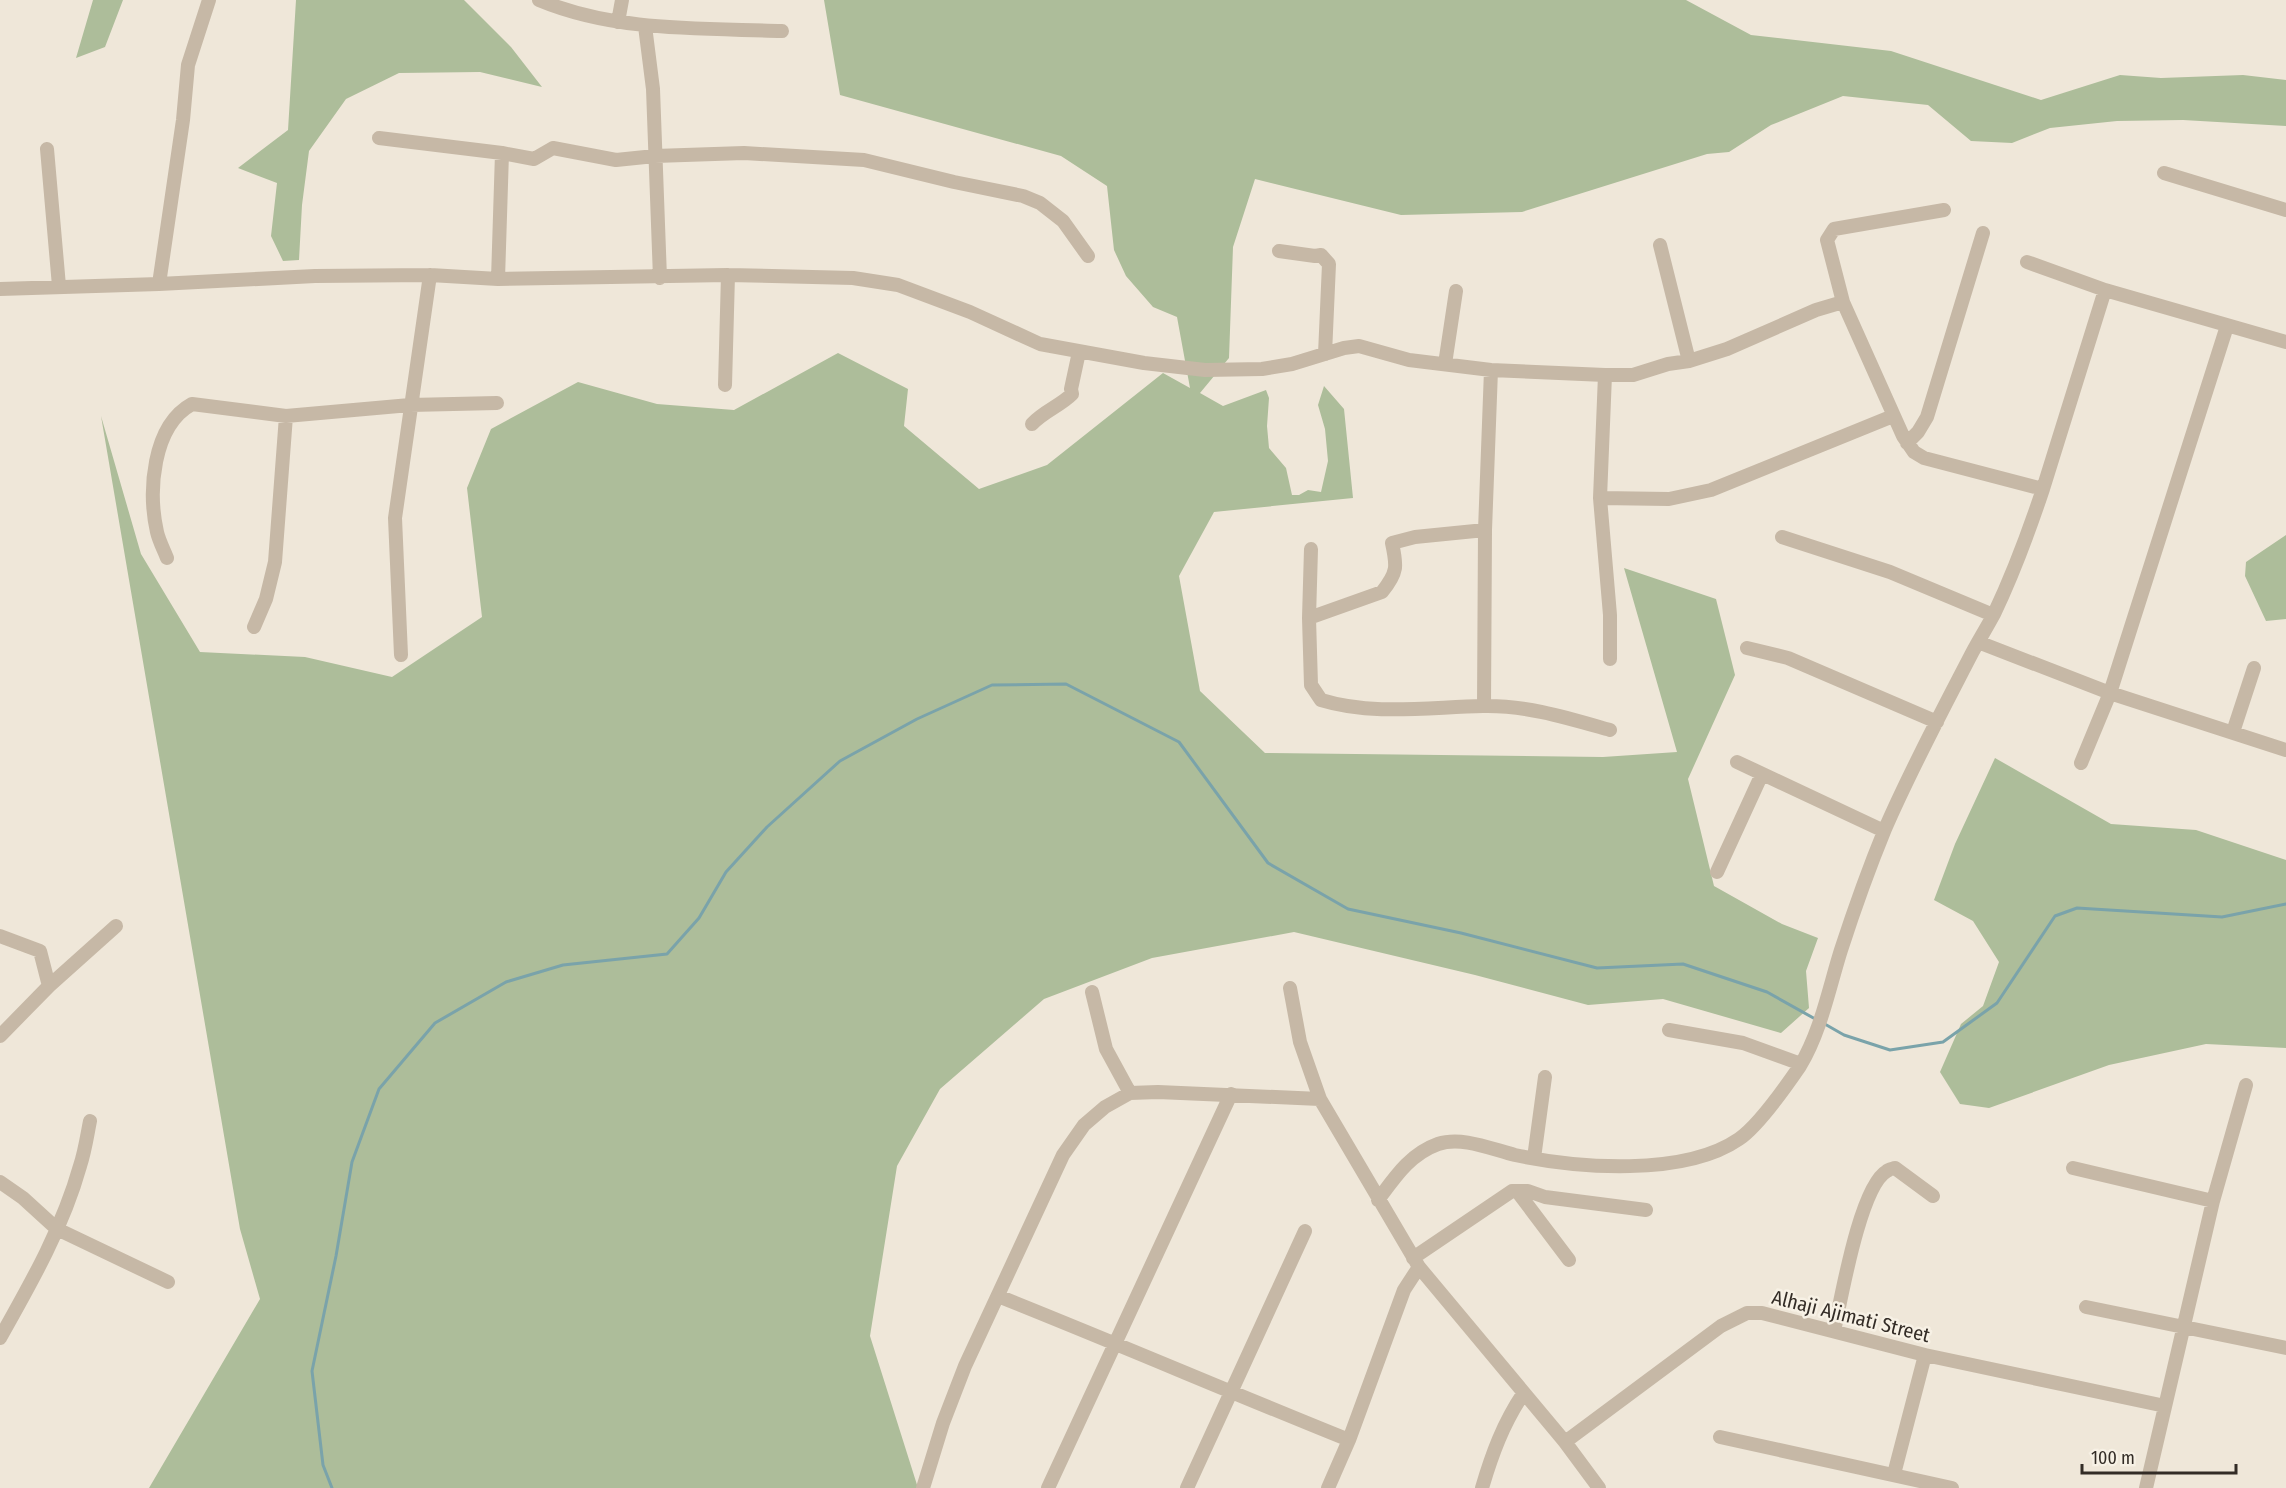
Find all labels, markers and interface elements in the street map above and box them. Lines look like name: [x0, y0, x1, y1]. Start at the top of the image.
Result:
street label: Alhaji Ajimati Street: [1770, 1285, 1933, 1347]
scale bar: [2082, 1437, 2236, 1475]
text: 100 m: [2091, 1447, 2135, 1469]

